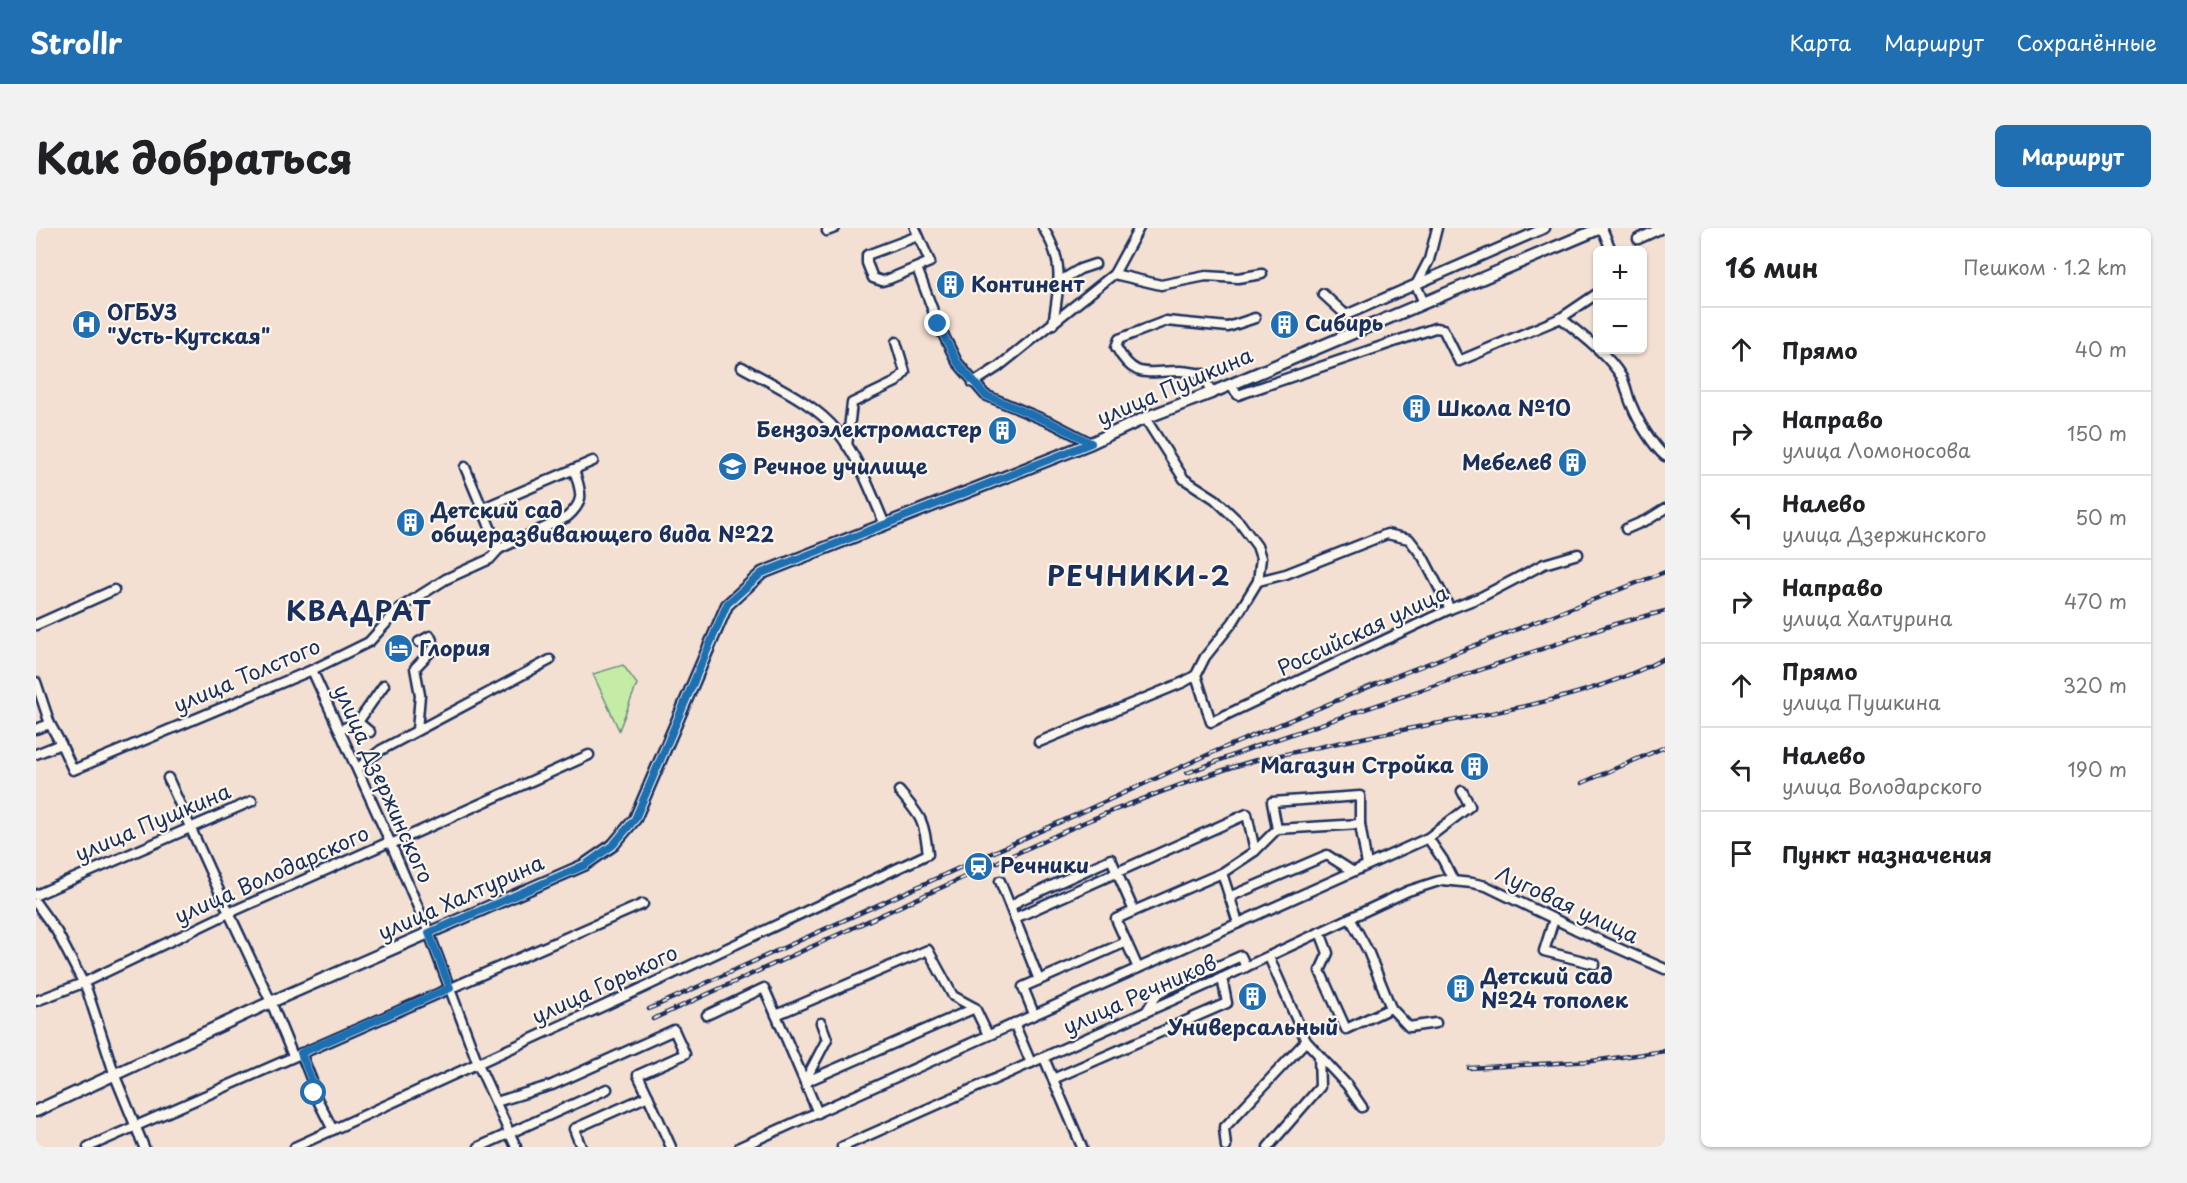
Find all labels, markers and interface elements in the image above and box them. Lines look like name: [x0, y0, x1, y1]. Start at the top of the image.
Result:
text: Strollr: [30, 21, 122, 64]
text: Карта: [1790, 26, 1851, 58]
text: Маршрут: [1884, 26, 1984, 58]
text: Сохранённые: [2017, 26, 2157, 58]
text: Как добраться: [36, 125, 353, 188]
button: Маршрут: [1995, 125, 2151, 187]
map controls: [1593, 246, 1647, 354]
button: +: [1593, 246, 1647, 300]
text: 16 мин: [1725, 248, 1819, 287]
text: Пешком · 1.2 km: [1963, 252, 2127, 282]
place label: Континент: [971, 267, 1086, 299]
building icon: Континент: [934, 269, 966, 301]
place label: ОГБУЗ "Усть-Кутская": [107, 295, 270, 351]
button: −: [1593, 300, 1647, 354]
place label: Сибирь: [1305, 306, 1383, 338]
building icon: Сибирь: [1268, 308, 1300, 340]
hospital icon: ОГБУЗ "Усть-Кутская": [70, 309, 102, 341]
route end: [924, 310, 950, 336]
icon: ahead: [1725, 333, 1758, 366]
text: Прямо: [1782, 333, 1857, 366]
text: 40 m: [2075, 334, 2127, 364]
street label: улица Пушкина: [1091, 338, 1258, 432]
place label: Школа №10: [1437, 391, 1571, 423]
building icon: Школа №10: [1400, 393, 1432, 425]
text: Направо: [1782, 402, 1883, 435]
place label: Бензоэлектромастер: [756, 412, 982, 444]
building icon: Бензоэлектромастер: [987, 414, 1019, 446]
icon: right: [1725, 417, 1758, 450]
text: 150 m: [2067, 418, 2127, 448]
text: улица Ломоносова: [1782, 435, 1970, 465]
place label: Мебелев: [1462, 445, 1552, 477]
building icon: Мебелев: [1557, 447, 1589, 479]
place label: Речное училище: [753, 449, 928, 481]
school or university icon: Речное училище: [716, 451, 748, 483]
text: Налево: [1782, 486, 1865, 519]
place label: Детский сад общеразвивающего вида №22: [430, 493, 774, 549]
icon: left: [1725, 501, 1758, 534]
text: 50 m: [2075, 502, 2127, 532]
building icon: Детский сад общеразвивающего вида №22: [394, 507, 426, 539]
text: улица Дзержинского: [1782, 519, 1987, 549]
district label: РЕЧНИКИ-2: [1047, 554, 1231, 595]
text: Направо: [1782, 570, 1883, 603]
street label: Российская улица: [1271, 575, 1454, 683]
icon: right: [1725, 585, 1758, 618]
text: 470 m: [2064, 586, 2127, 616]
district label: КВАДРАТ: [286, 589, 432, 630]
text: улица Халтурина: [1782, 603, 1952, 633]
street label: улица Толстого: [168, 629, 325, 720]
place label: Глория: [419, 631, 490, 663]
hotel icon: Глория: [382, 633, 414, 665]
text: Прямо: [1782, 654, 1857, 687]
icon: ahead: [1725, 669, 1758, 702]
text: 320 m: [2063, 670, 2127, 700]
street label: улица Дзержинского: [327, 679, 443, 888]
text: улица Пушкина: [1782, 687, 1941, 717]
text: Налево: [1782, 738, 1865, 771]
place label: Магазин Стройка: [1260, 748, 1454, 780]
building icon: Магазин Стройка: [1459, 750, 1491, 782]
icon: left: [1725, 753, 1758, 786]
text: 190 m: [2068, 754, 2127, 784]
text: улица Володарского: [1782, 771, 1982, 801]
street label: улица Пушкина: [69, 774, 236, 868]
street label: улица Володарского: [169, 816, 374, 931]
icon: arrive: [1725, 837, 1758, 870]
text: Пункт назначения: [1782, 837, 1992, 870]
street label: улица Халтурина: [372, 845, 549, 947]
place label: Речники: [1000, 848, 1089, 880]
station icon: Речники: [963, 850, 995, 882]
street label: Луговая улица: [1491, 856, 1645, 951]
street label: улица Горького: [526, 935, 683, 1031]
street label: улица Речников: [1057, 945, 1221, 1041]
place label: Детский сад №24 тополек: [1480, 959, 1629, 1015]
building icon: Детский сад №24 тополек: [1444, 973, 1476, 1005]
building icon: Универсальный: [1237, 981, 1269, 1013]
place label: Универсальный: [1166, 1010, 1339, 1042]
route start: [300, 1079, 326, 1105]

